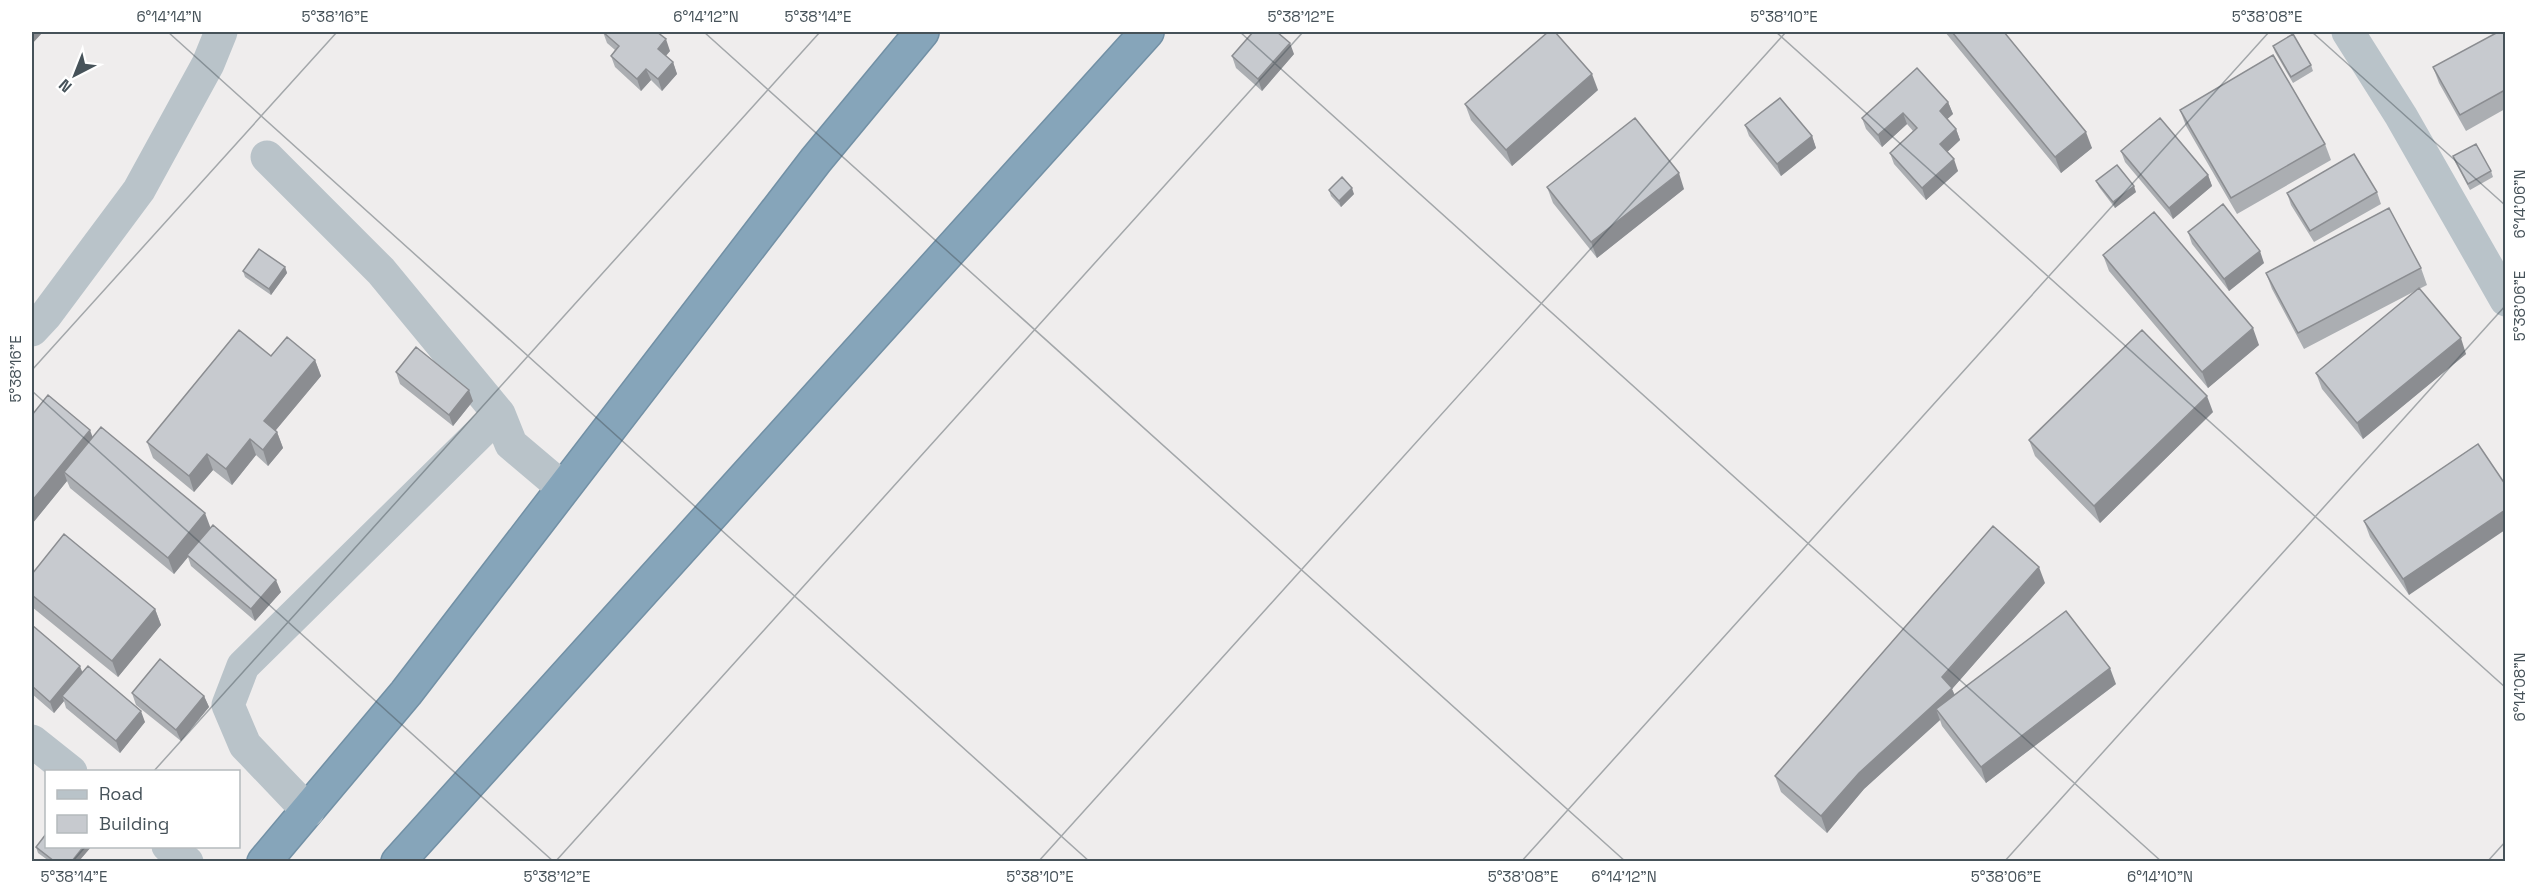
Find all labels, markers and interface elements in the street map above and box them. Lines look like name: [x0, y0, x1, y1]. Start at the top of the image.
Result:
text: 6°14'14"N: [136, 7, 202, 26]
text: 5°38'16"E: [301, 7, 369, 26]
text: 6°14'12"N: [673, 7, 739, 26]
text: 5°38'14"E: [785, 7, 851, 26]
text: 5°38'12"E: [1267, 7, 1335, 26]
text: 5°38'10"E: [1750, 7, 1818, 26]
text: 5°38'08"E: [2232, 7, 2302, 26]
north arrow: [45, 45, 105, 105]
text: N: [54, 74, 76, 97]
text: 6°14'06"N: [2510, 170, 2529, 238]
text: 5°38'06"E: [2510, 271, 2529, 341]
text: 5°38'16"E: [6, 335, 25, 403]
text: 6°14'08"N: [2510, 652, 2529, 722]
legend: [45, 770, 240, 848]
text: Road: [99, 782, 143, 805]
text: Building: [99, 812, 169, 835]
text: 5°38'14"E: [41, 867, 107, 886]
text: 5°38'12"E: [523, 867, 591, 886]
text: 5°38'10"E: [1006, 867, 1074, 886]
text: 5°38'08"E: [1488, 867, 1558, 886]
text: 6°14'12"N: [1591, 867, 1657, 886]
text: 5°38'06"E: [1971, 867, 2041, 886]
text: 6°14'10"N: [2127, 867, 2193, 886]

